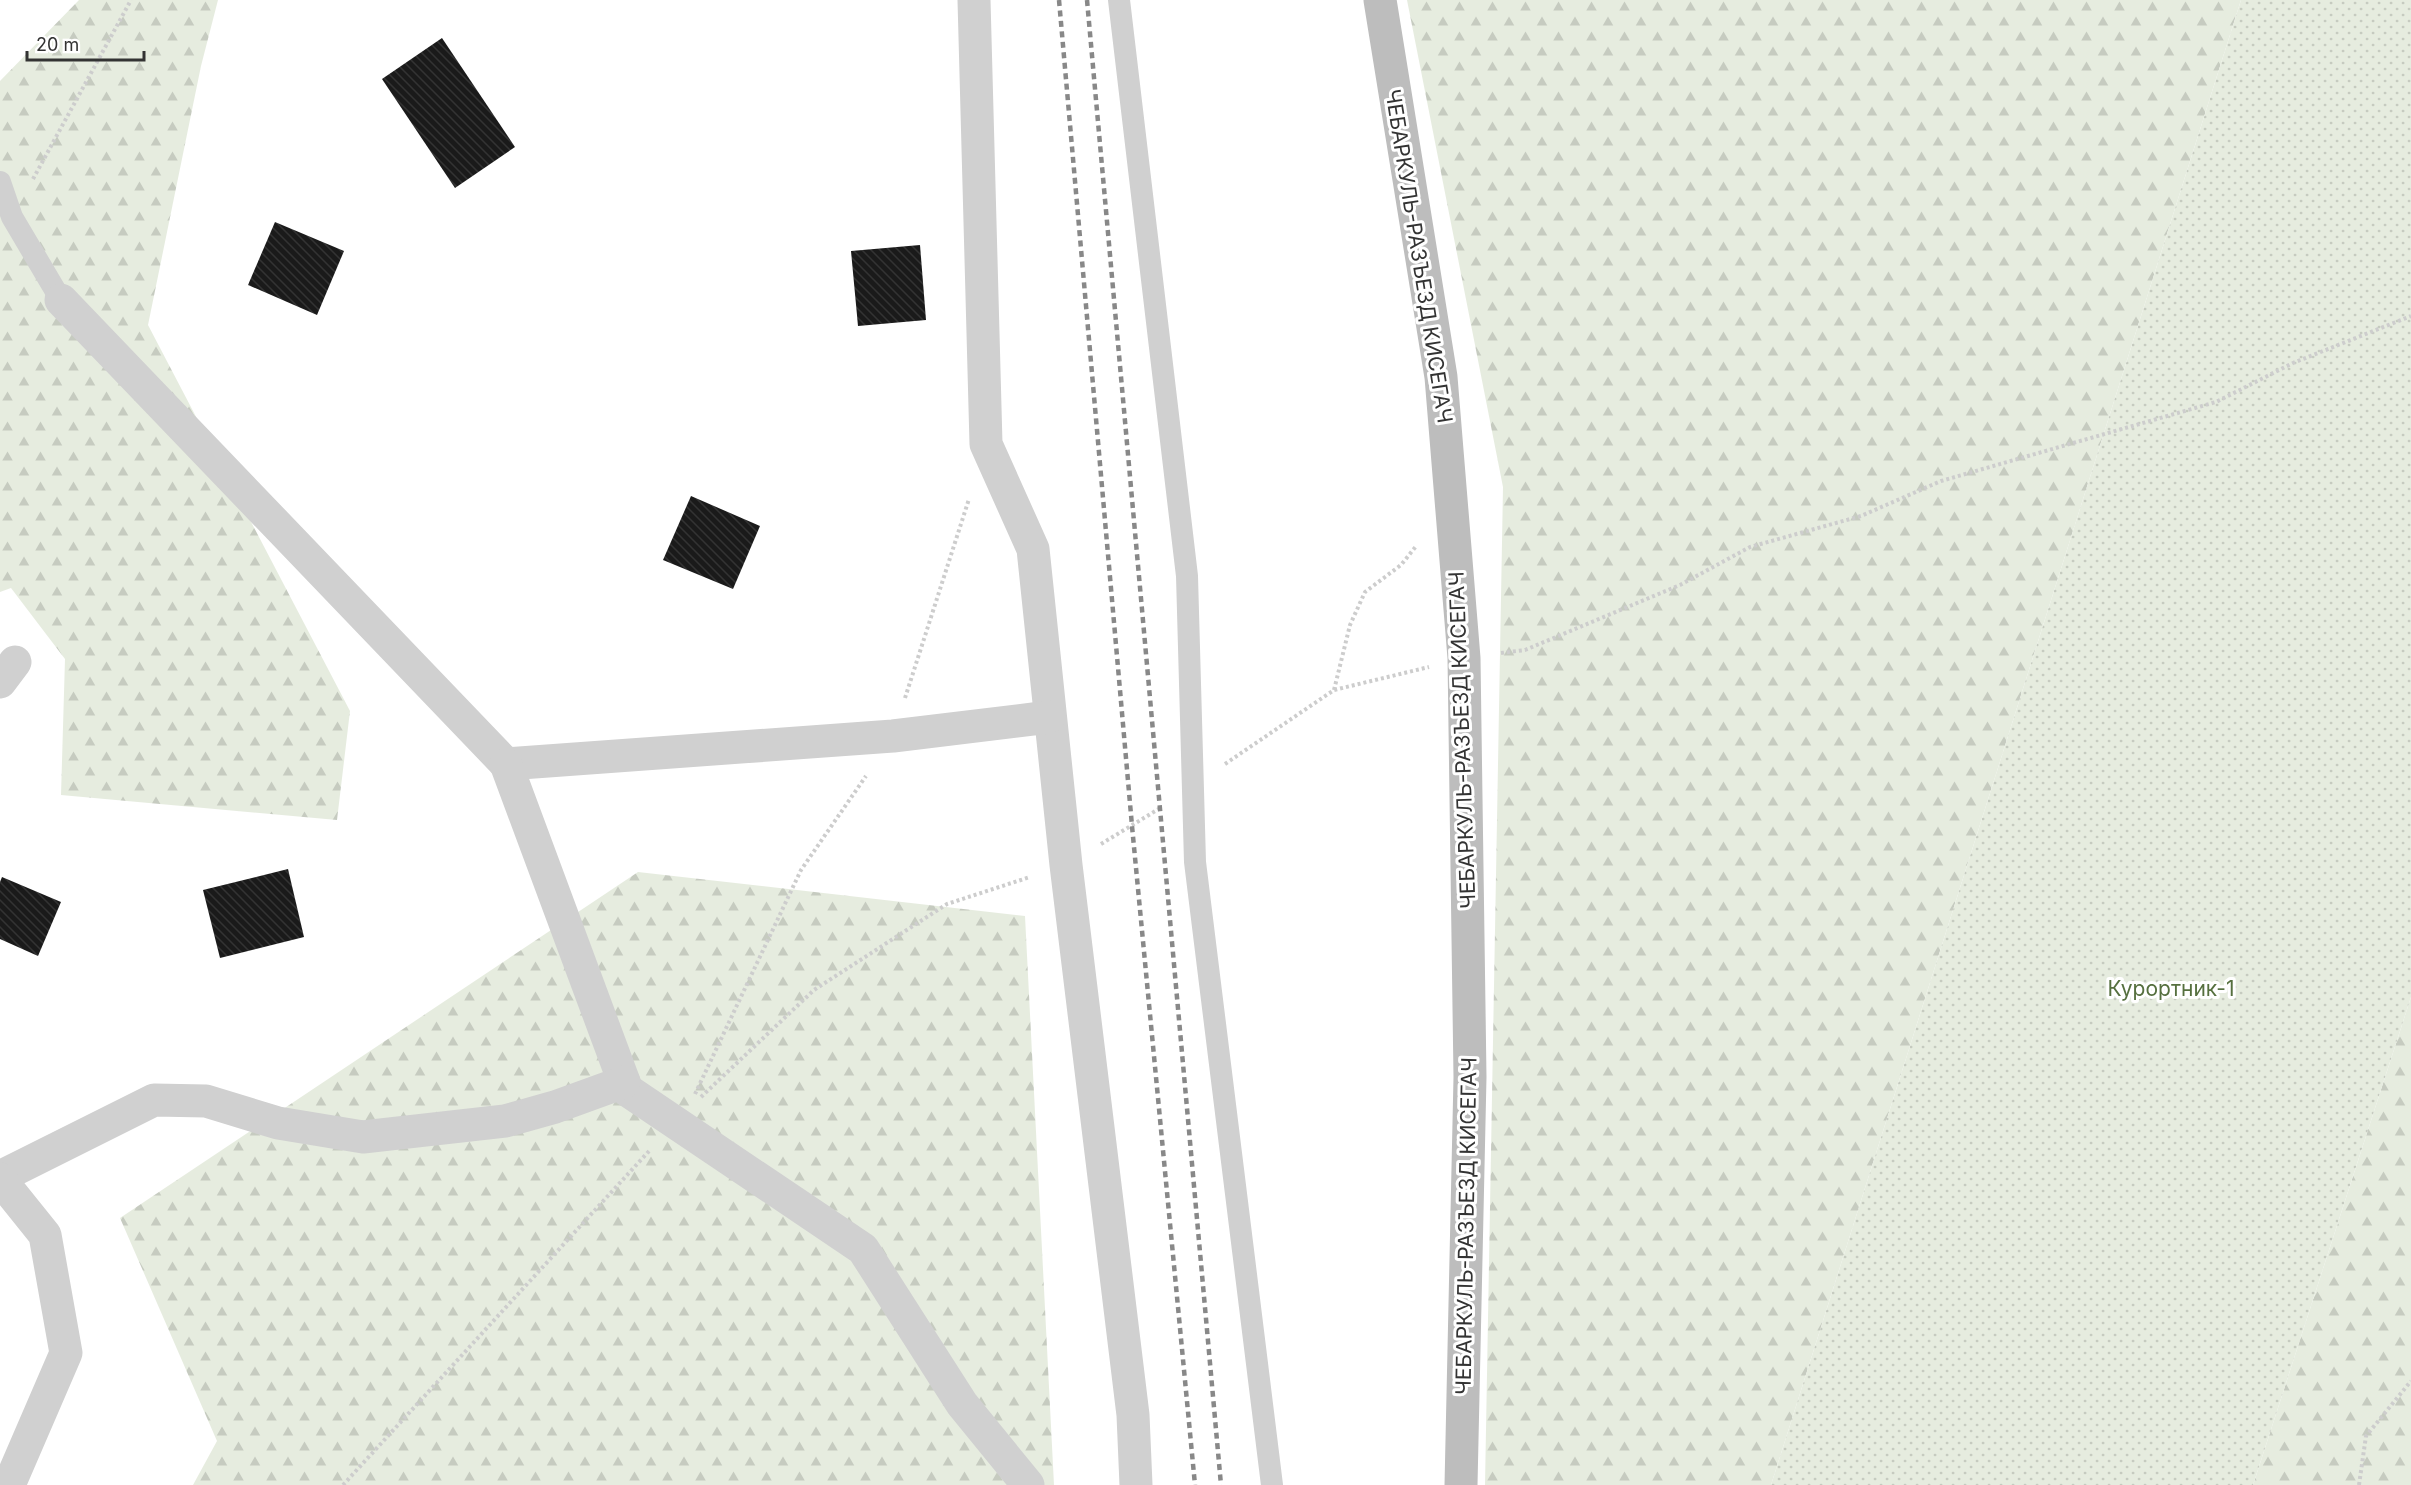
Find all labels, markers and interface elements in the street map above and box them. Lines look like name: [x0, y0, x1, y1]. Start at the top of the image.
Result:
scale bar: [27, 24, 144, 62]
text: 20 m: [36, 34, 79, 55]
street label: ЧЕБАРКУЛЬ-РАЗЪЕЗД КИСЕГАЧ: [1380, 87, 1458, 425]
street label: ЧЕБАРКУЛЬ-РАЗЪЕЗД КИСЕГАЧ: [1444, 571, 1480, 909]
park label: Курортник-1: [2108, 976, 2234, 1001]
street label: ЧЕБАРКУЛЬ-РАЗЪЕЗД КИСЕГАЧ: [1451, 1057, 1481, 1395]

